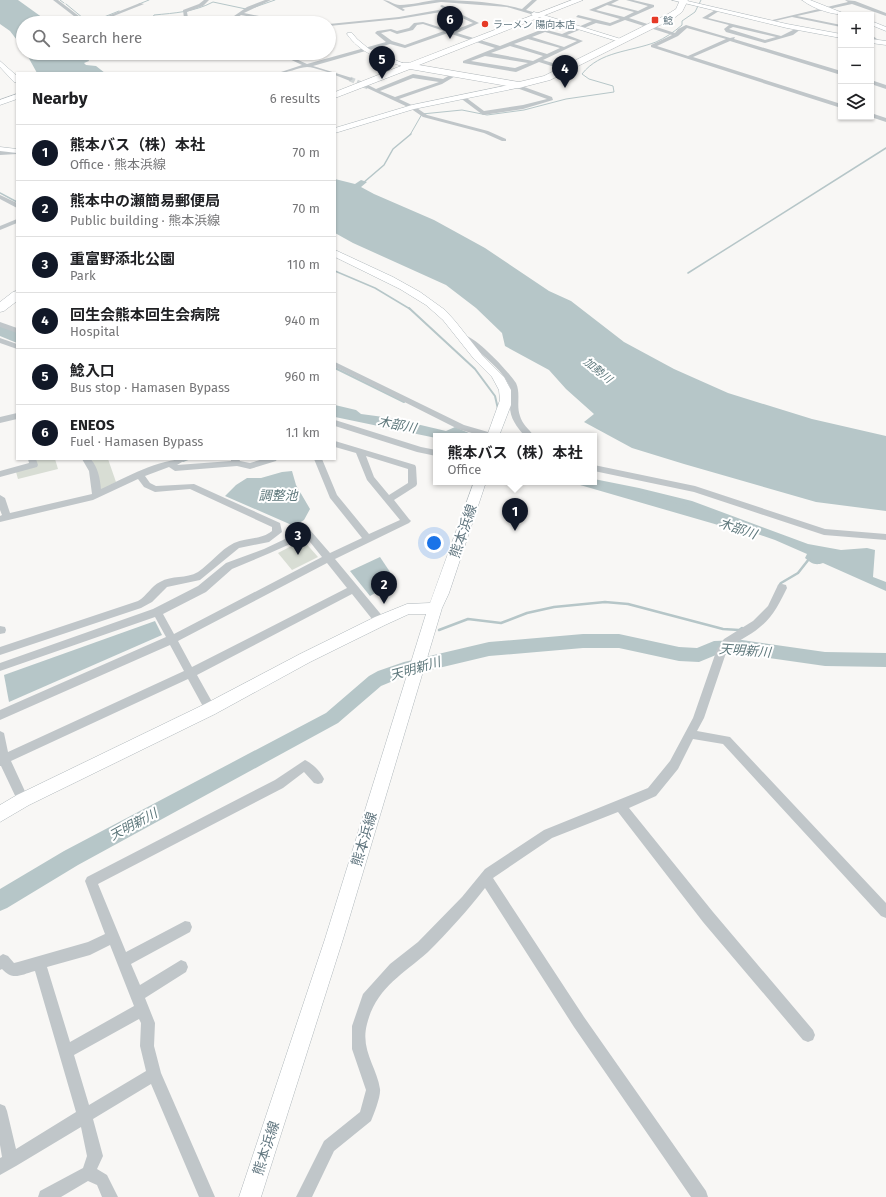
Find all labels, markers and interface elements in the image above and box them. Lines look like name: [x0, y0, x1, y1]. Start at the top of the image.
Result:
pin: 6: [437, 6, 463, 39]
map controls: [838, 12, 874, 120]
button: +: [838, 12, 874, 48]
marker: 鯰: [650, 15, 660, 25]
place label: 鯰: [663, 15, 673, 27]
search box: [16, 16, 336, 60]
marker: ラーメン 陽向本店: [480, 19, 490, 29]
place label: ラーメン 陽向本店: [493, 19, 575, 31]
icon: search: [30, 27, 52, 49]
text: Search here: [62, 29, 142, 47]
pin: 5: [369, 46, 395, 79]
button: −: [838, 48, 874, 84]
pin: 4: [552, 55, 578, 88]
button: layers: [838, 84, 874, 120]
text: Nearby: [32, 88, 87, 109]
text: 6 results: [270, 91, 320, 106]
text: 熊本バス（株）本社: [70, 136, 205, 154]
text: 1: [42, 145, 48, 160]
text: 70 m: [293, 145, 320, 160]
text: Office · 熊本浜線: [70, 157, 166, 172]
text: 熊本中の瀬簡易郵便局: [70, 192, 220, 210]
text: 2: [42, 201, 48, 216]
text: 70 m: [293, 201, 320, 216]
text: Public building · 熊本浜線: [70, 213, 220, 228]
text: 重富野添北公園: [70, 250, 175, 268]
text: 3: [42, 257, 48, 272]
text: 110 m: [287, 257, 320, 272]
text: Park: [70, 268, 96, 283]
text: 回生会熊本回生会病院: [70, 306, 220, 324]
text: 4: [41, 313, 49, 328]
text: 940 m: [285, 313, 320, 328]
text: Hospital: [70, 324, 119, 339]
water label: 加勢川: [581, 355, 615, 386]
text: 鯰入口: [70, 362, 115, 380]
text: 5: [42, 369, 48, 384]
text: 960 m: [284, 369, 320, 384]
text: Bus stop · Hamasen Bypass: [70, 380, 230, 395]
water label: 木部川: [376, 413, 419, 436]
text: ENEOS: [70, 416, 114, 434]
text: 6: [41, 425, 49, 440]
text: 1.1 km: [286, 425, 320, 440]
popup: [433, 433, 597, 485]
text: Fuel · Hamasen Bypass: [70, 434, 203, 449]
text: 熊本バス（株）本社: [447, 444, 583, 462]
text: Office: [447, 462, 481, 477]
water label: 調整池: [258, 488, 299, 503]
pin: 1: [502, 498, 528, 531]
street label: 熊本浜線: [446, 502, 481, 560]
water label: 木部川: [717, 515, 761, 543]
pin: 3: [285, 522, 311, 555]
your location: [424, 533, 444, 553]
pin: 2: [371, 571, 397, 604]
water label: 天明新川: [718, 641, 773, 660]
water label: 天明新川: [388, 654, 444, 683]
water label: 天明新川: [107, 805, 161, 843]
street label: 熊本浜線: [348, 810, 381, 868]
street label: 熊本浜線: [250, 1119, 283, 1177]

